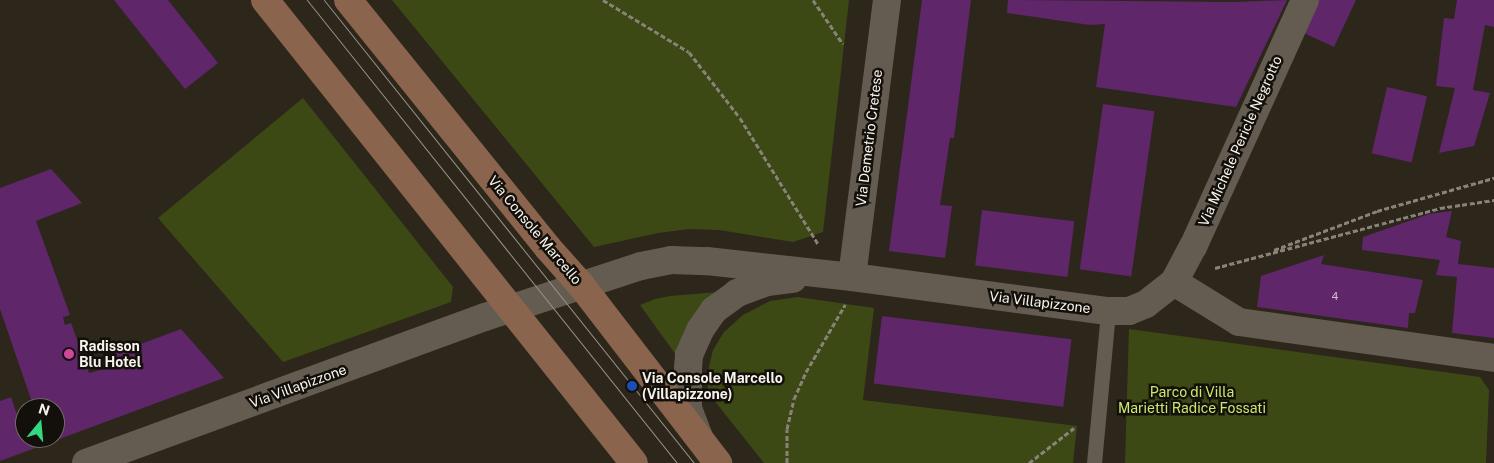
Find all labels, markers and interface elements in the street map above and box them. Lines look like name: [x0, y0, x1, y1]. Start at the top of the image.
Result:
street label: Via Michele Pericle Negrotto: [1195, 53, 1285, 229]
street label: Via Demetrio Cretese: [852, 69, 886, 207]
street label: Via Console Marcello: [485, 172, 585, 288]
street label: Via Villapizzone: [988, 287, 1092, 317]
house number: 4: [1332, 289, 1338, 303]
place label: Radisson Blu Hotel: [79, 338, 141, 371]
marker: Radisson Blu Hotel: [63, 348, 75, 360]
street label: Via Villapizzone: [247, 361, 349, 411]
place label: Via Console Marcello (Villapizzone): [642, 370, 783, 402]
marker: Via Console Marcello (Villapizzone): [626, 380, 638, 392]
park label: Parco di Villa Marietti Radice Fossati: [1118, 384, 1266, 417]
north arrow: [15, 398, 65, 448]
text: N: [37, 400, 52, 419]

